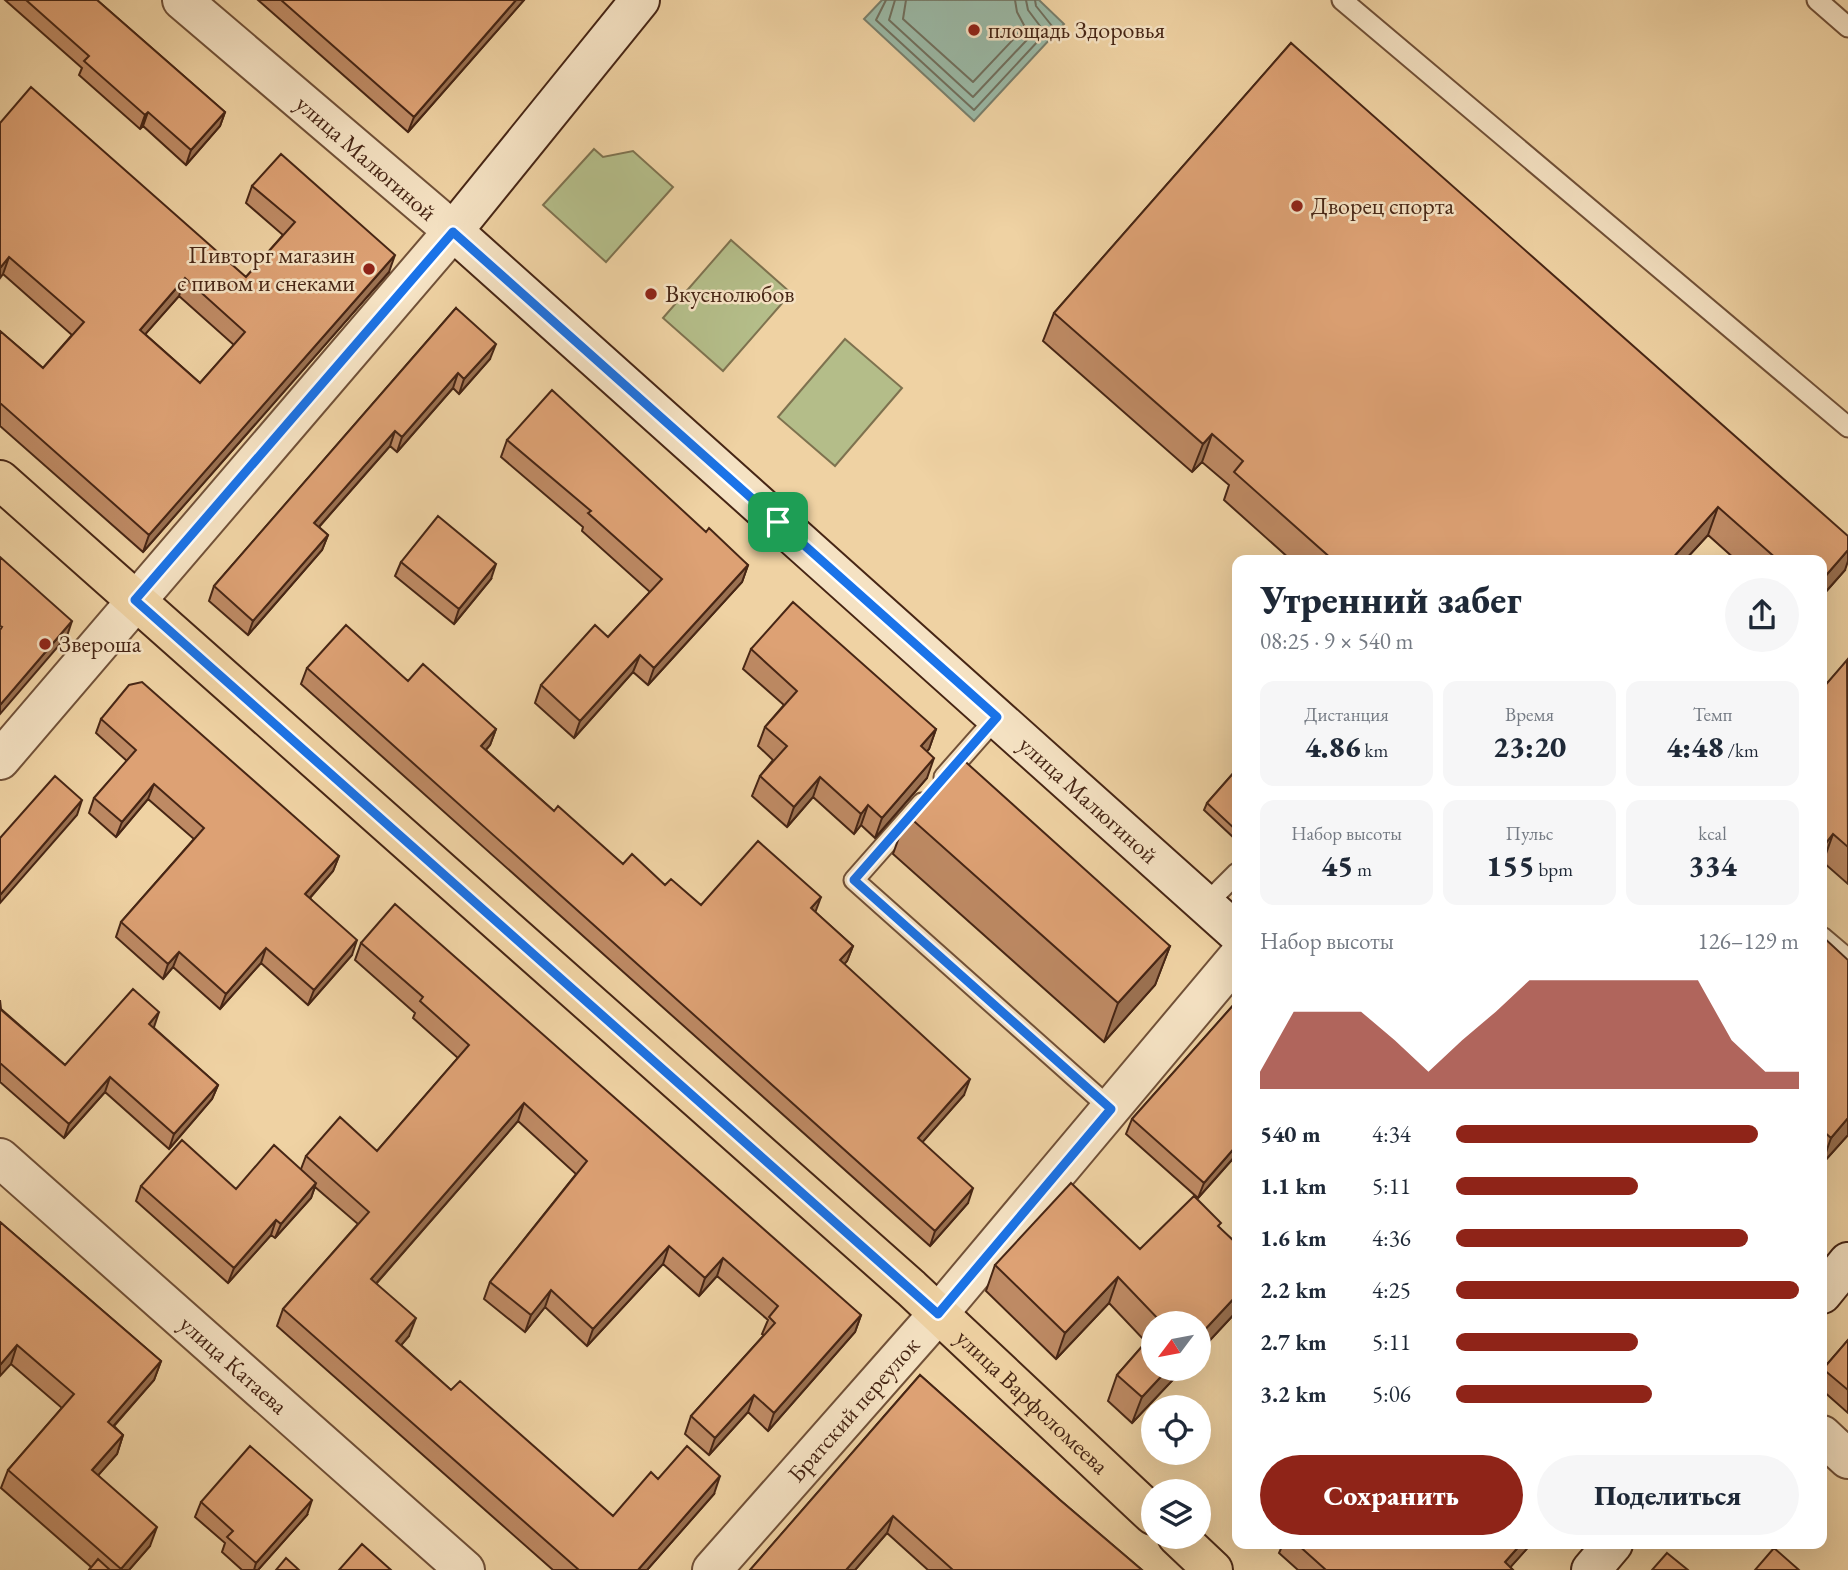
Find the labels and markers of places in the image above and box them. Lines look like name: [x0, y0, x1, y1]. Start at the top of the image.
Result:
place label: площадь Здоровья: [988, 14, 1165, 45]
marker: площадь Здоровья: [966, 22, 982, 38]
place label: Дворец спорта: [1311, 190, 1455, 221]
marker: Дворец спорта: [1289, 198, 1305, 214]
place label: Пивторг магазин с пивом и снеками: [177, 239, 355, 298]
marker: Пивторг магазин с пивом и снеками: [361, 261, 377, 277]
place label: Вкуснолюбов: [665, 278, 794, 309]
marker: Вкуснолюбов: [643, 286, 659, 302]
pin: [748, 492, 808, 552]
place label: Звероша: [59, 628, 142, 659]
marker: Звероша: [37, 636, 53, 652]

